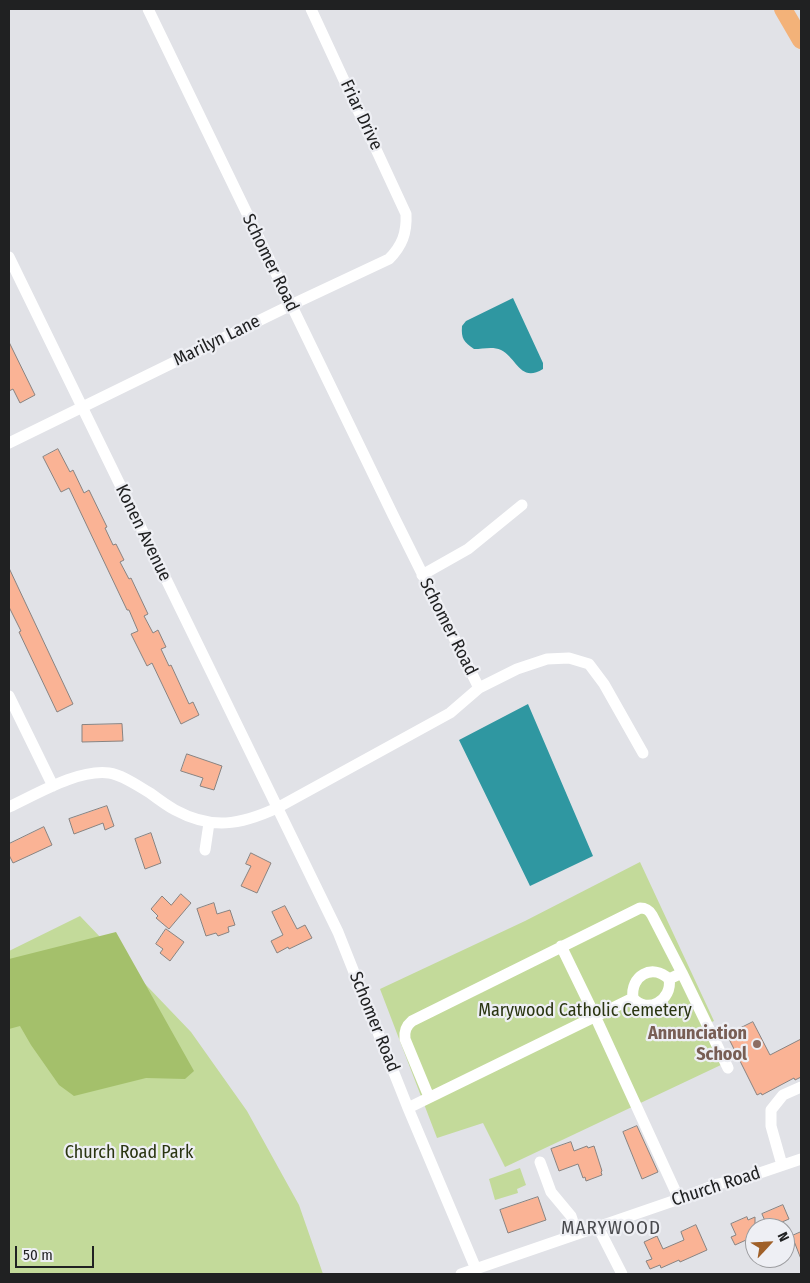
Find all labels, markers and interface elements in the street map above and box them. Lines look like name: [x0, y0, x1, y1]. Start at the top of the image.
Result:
street label: Friar Drive: [335, 76, 387, 154]
street label: Schomer Road: [237, 211, 303, 315]
street label: Marilyn Lane: [170, 311, 264, 371]
street label: Konen Avenue: [110, 481, 176, 585]
street label: Schomer Road: [414, 575, 482, 679]
street label: Schomer Road: [344, 969, 404, 1075]
park label: Marywood Catholic Cemetery: [478, 1000, 692, 1022]
place label: Annunciation School: [648, 1023, 747, 1066]
marker: Annunciation School: [751, 1038, 763, 1050]
park label: Church Road Park: [65, 1142, 193, 1164]
street label: Church Road: [669, 1162, 763, 1212]
district label: MARYWOOD: [560, 1218, 662, 1240]
north arrow: [745, 1218, 795, 1268]
text: N: [774, 1229, 793, 1244]
scale bar: [18, 1236, 96, 1268]
text: 50 m: [23, 1246, 53, 1264]

